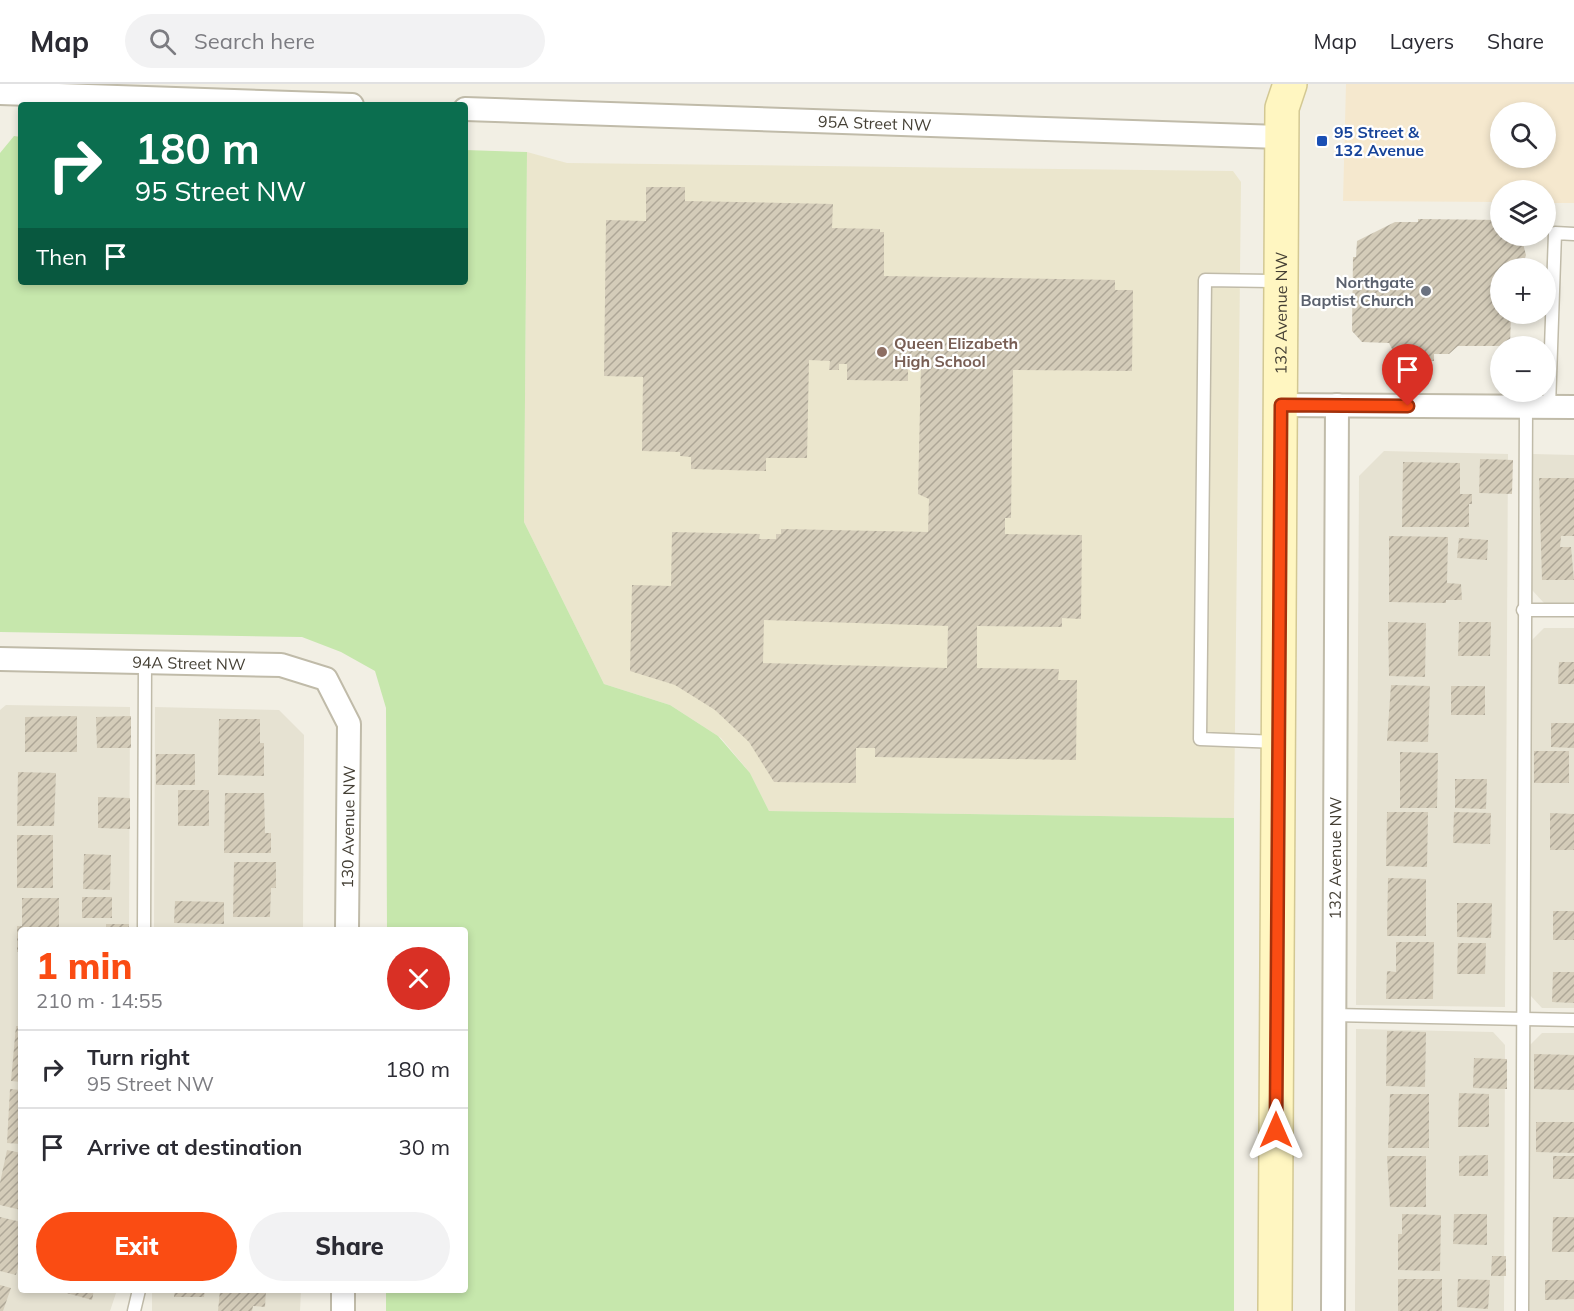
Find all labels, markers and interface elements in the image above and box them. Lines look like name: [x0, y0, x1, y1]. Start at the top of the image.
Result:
search box: [125, 14, 545, 68]
text: Map: [30, 24, 89, 59]
icon: search: [146, 25, 179, 58]
text: Search here: [194, 27, 315, 55]
text: Map: [1314, 28, 1357, 54]
text: Layers: [1390, 28, 1454, 54]
text: Share: [1487, 28, 1544, 54]
map controls: [1490, 102, 1556, 402]
button: search: [1490, 102, 1556, 168]
street label: 95A Street NW: [818, 111, 932, 135]
text: 180 m: [135, 122, 260, 175]
place label: 95 Street & 132 Avenue: [1334, 122, 1424, 160]
icon: right: [36, 126, 114, 204]
marker: 95 Street & 132 Avenue: [1315, 134, 1329, 148]
text: 95 Street NW: [135, 174, 306, 208]
button: layers: [1490, 180, 1556, 246]
icon: arrive: [99, 240, 132, 273]
text: Then: [36, 243, 87, 271]
street label: 132 Avenue NW: [1270, 251, 1291, 374]
button: +: [1490, 258, 1556, 324]
place label: Northgate Baptist Church: [1301, 272, 1414, 310]
marker: Northgate Baptist Church: [1419, 284, 1433, 298]
place label: Queen Elizabeth High School: [894, 333, 1018, 371]
button: −: [1490, 336, 1556, 402]
pin: [1382, 344, 1433, 406]
marker: Queen Elizabeth High School: [875, 345, 889, 359]
icon: arrive: [1391, 353, 1424, 386]
street label: 94A Street NW: [132, 652, 246, 674]
street label: 130 Avenue NW: [337, 765, 359, 888]
street label: 132 Avenue NW: [1325, 796, 1345, 919]
text: 1 min: [36, 943, 132, 988]
button: close: [387, 947, 450, 1010]
text: 210 m · 14:55: [36, 988, 162, 1013]
text: Turn right: [87, 1043, 190, 1071]
icon: right: [36, 1053, 69, 1086]
text: 180 m: [385, 1055, 450, 1083]
text: 95 Street NW: [87, 1071, 214, 1096]
position arrow: [1244, 1098, 1308, 1162]
icon: arrive: [36, 1131, 69, 1164]
text: Arrive at destination: [87, 1133, 302, 1161]
text: 30 m: [399, 1133, 450, 1161]
button: Exit: [36, 1212, 237, 1281]
button: Share: [249, 1212, 450, 1281]

